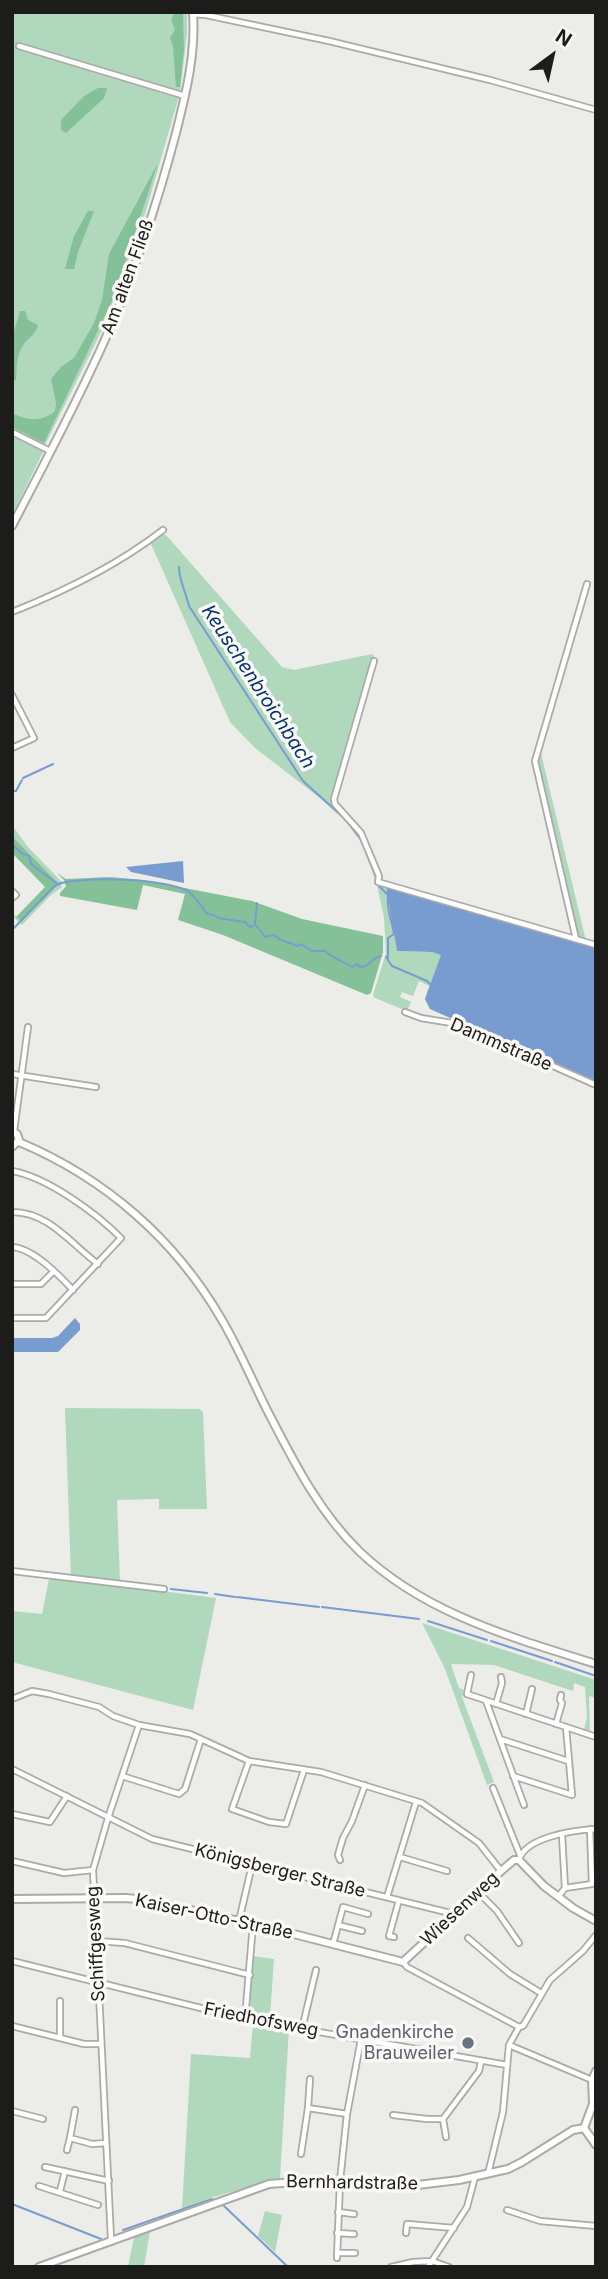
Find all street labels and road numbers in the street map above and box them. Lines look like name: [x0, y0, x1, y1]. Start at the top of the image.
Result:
street label: Am alten Fließ: [97, 217, 159, 337]
street label: Dammstraße: [447, 1014, 555, 1076]
street label: Königsberger Straße: [192, 1839, 368, 1903]
street label: Wiesenweg: [416, 1867, 504, 1951]
street label: Schiffgesweg: [82, 1886, 110, 2002]
street label: Kaiser-Otto-Straße: [133, 1890, 295, 1944]
street label: Friedhofsweg: [202, 1998, 320, 2042]
street label: Bernhardstraße: [286, 2171, 418, 2195]

